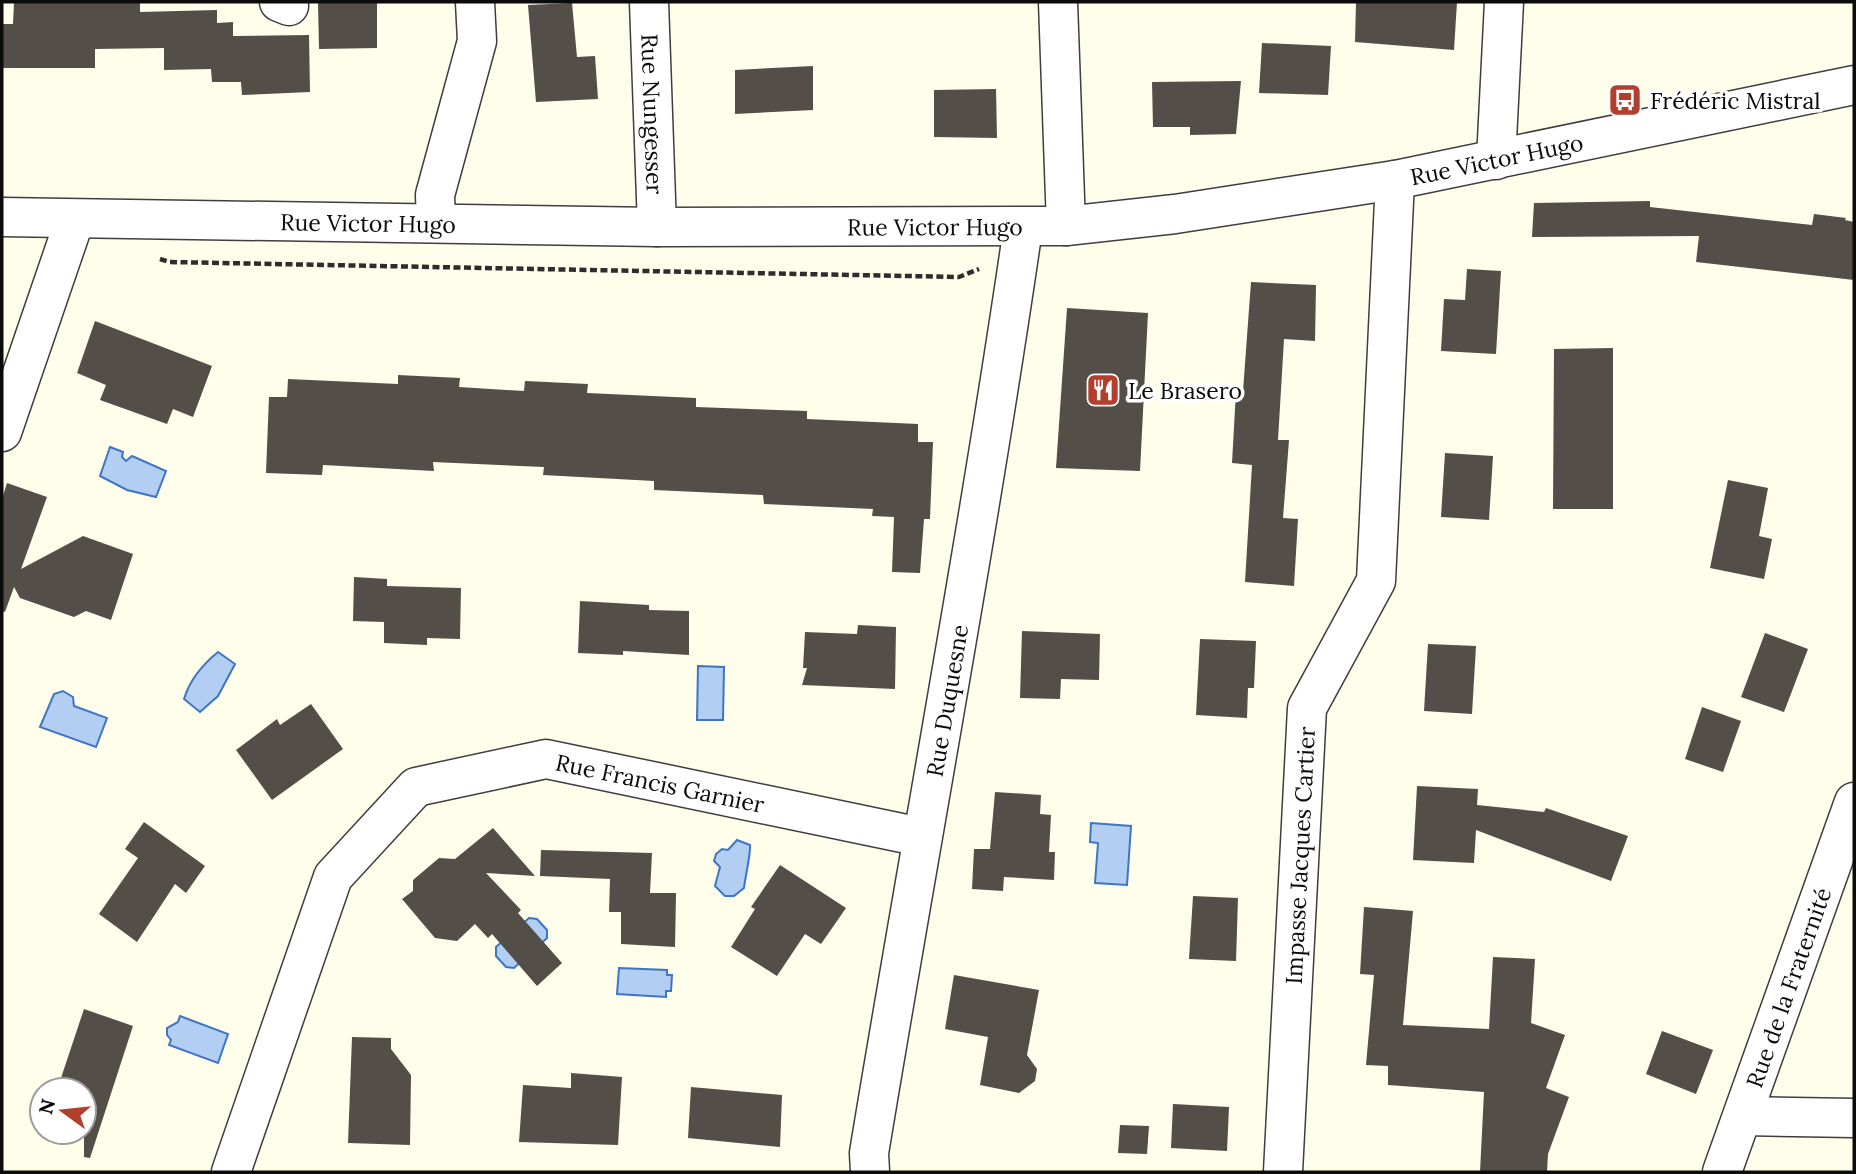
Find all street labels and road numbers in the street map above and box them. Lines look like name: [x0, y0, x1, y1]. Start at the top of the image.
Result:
street label: Rue Nungesser: [636, 33, 670, 195]
street label: Rue Victor Hugo: [1408, 127, 1585, 191]
street label: Rue Victor Hugo: [280, 207, 456, 238]
street label: Rue Victor Hugo: [847, 212, 1023, 241]
street label: Rue Duquesne: [919, 622, 974, 779]
street label: Impasse Jacques Cartier: [1278, 726, 1321, 985]
street label: Rue Francis Garnier: [553, 747, 767, 819]
street label: Rue de la Fraternité: [1739, 883, 1837, 1091]

